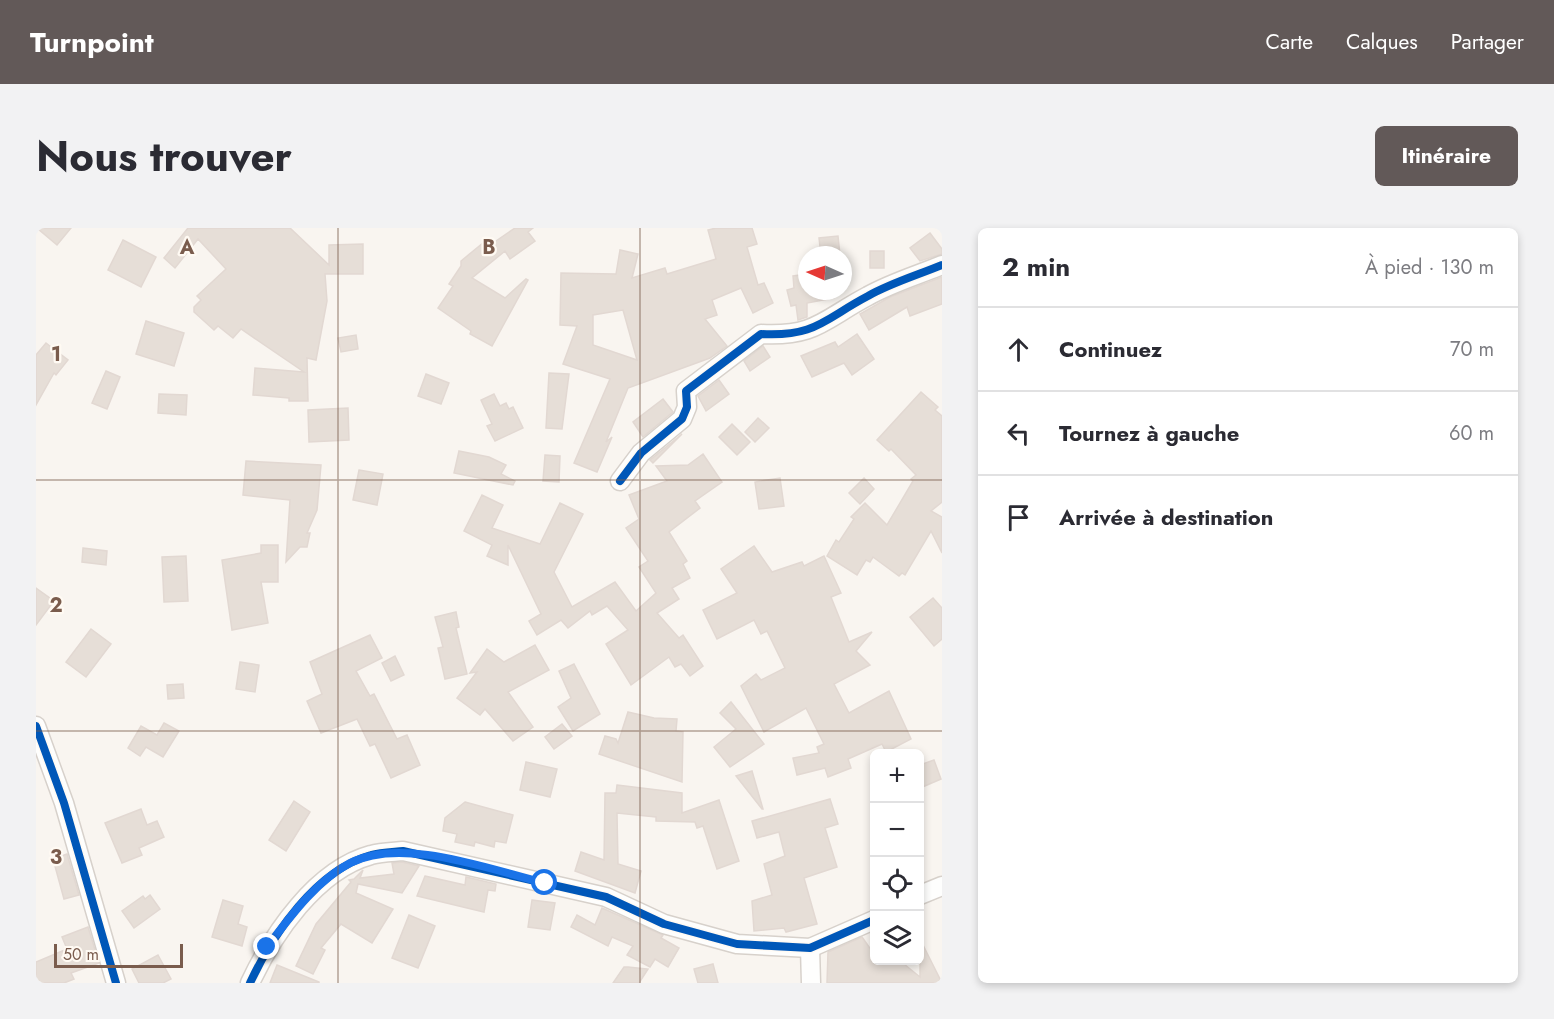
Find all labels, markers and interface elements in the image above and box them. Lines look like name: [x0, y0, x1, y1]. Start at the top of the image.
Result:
text: Turnpoint: [30, 22, 154, 63]
text: Carte: [1266, 27, 1313, 57]
text: Calques: [1346, 27, 1418, 57]
text: Partager: [1451, 27, 1524, 57]
text: Nous trouver: [36, 126, 292, 187]
button: Itinéraire: [1375, 126, 1518, 186]
text: A: [179, 233, 195, 262]
text: B: [482, 233, 496, 262]
north arrow: [798, 246, 852, 300]
text: 2 min: [1002, 248, 1070, 286]
text: À pied · 130 m: [1365, 253, 1494, 282]
icon: ahead: [1002, 333, 1035, 366]
text: Continuez: [1059, 333, 1162, 365]
text: 70 m: [1450, 335, 1494, 364]
text: 1: [51, 340, 61, 369]
icon: left: [1002, 417, 1035, 450]
text: Tournez à gauche: [1059, 417, 1239, 449]
text: 60 m: [1449, 419, 1494, 448]
icon: arrive: [1002, 501, 1035, 534]
text: Arrivée à destination: [1059, 501, 1273, 533]
text: 2: [49, 591, 63, 620]
map controls: [870, 749, 924, 965]
button: +: [870, 749, 924, 803]
button: −: [870, 803, 924, 857]
text: 3: [50, 843, 62, 872]
button: locate: [870, 857, 924, 911]
route start: [531, 869, 557, 895]
button: layers: [870, 911, 924, 965]
route end: [253, 933, 279, 959]
scale bar: [54, 941, 183, 968]
text: 50 m: [63, 943, 99, 966]

